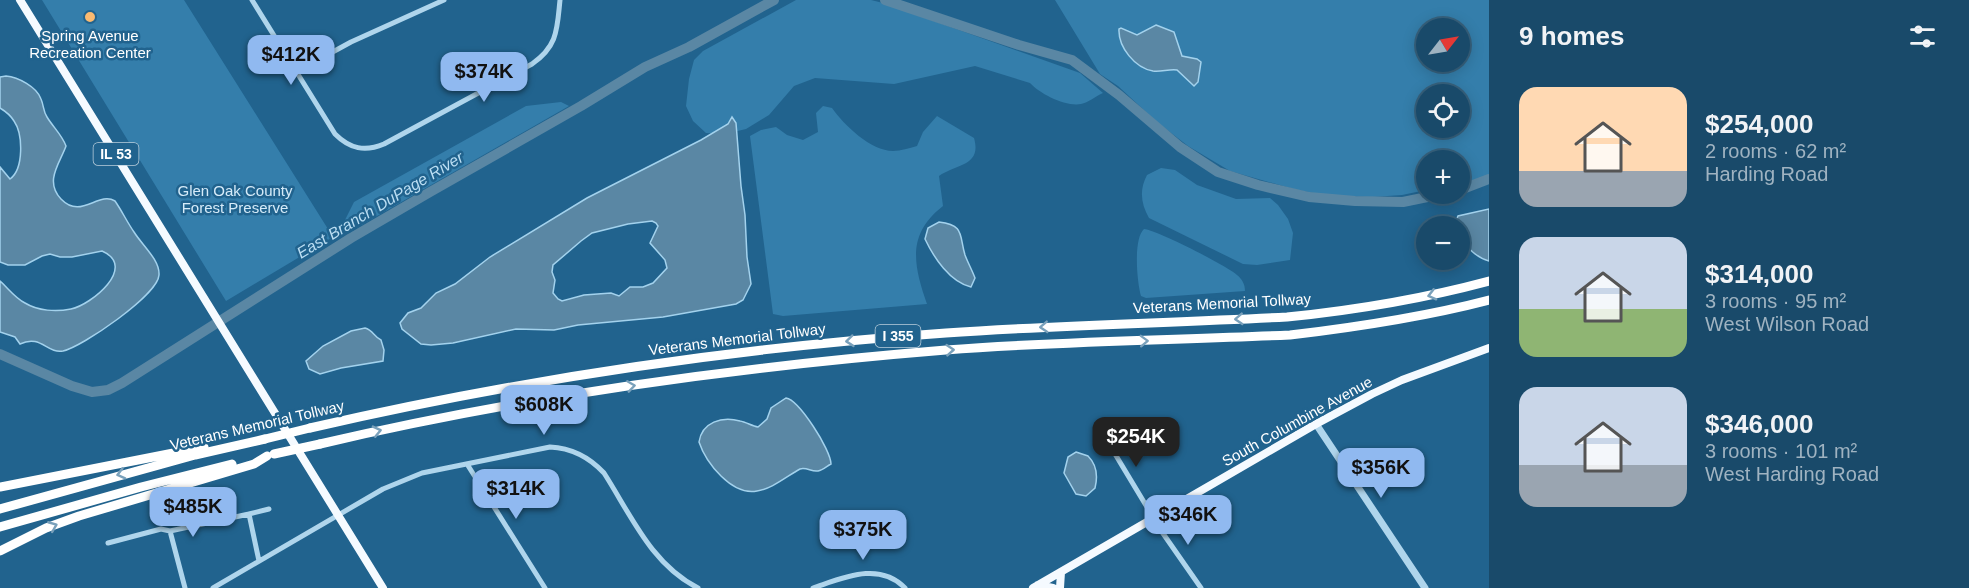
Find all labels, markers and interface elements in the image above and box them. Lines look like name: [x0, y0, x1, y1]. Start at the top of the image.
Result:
marker: Spring Avenue Recreation Center: [83, 10, 97, 24]
north arrow: [1416, 18, 1470, 72]
map controls: [1416, 18, 1470, 270]
icon: filters: [1906, 20, 1939, 53]
text: 9 homes: [1519, 21, 1625, 51]
place label: Spring Avenue Recreation Center: [29, 27, 151, 61]
pin: $412K: [249, 35, 333, 86]
text: $412K: [262, 43, 320, 65]
pin: $374K: [442, 52, 526, 103]
text: $374K: [455, 60, 513, 82]
button: locate: [1416, 84, 1470, 138]
text: $254,000: [1705, 109, 1813, 139]
icon: home: [1567, 111, 1639, 183]
text: 2 rooms · 62 m²: [1705, 140, 1846, 162]
road number: IL 53: [94, 143, 138, 165]
water label: East Branch DuPage River: [294, 148, 467, 262]
button: +: [1416, 150, 1470, 204]
text: Harding Road: [1705, 163, 1828, 185]
park label: Glen Oak County Forest Preserve: [177, 182, 293, 216]
button: −: [1416, 216, 1470, 270]
text: $314,000: [1705, 259, 1813, 289]
icon: home: [1567, 261, 1639, 333]
one-way arrow: [1428, 288, 1438, 301]
street label: Veterans Memorial Tollway: [1133, 290, 1312, 316]
text: 3 rooms · 95 m²: [1705, 290, 1846, 312]
one-way arrow: [1235, 313, 1244, 326]
text: West Wilson Road: [1705, 313, 1869, 335]
street label: Veterans Memorial Tollway: [648, 320, 827, 358]
one-way arrow: [1040, 320, 1049, 333]
road number: I 355: [876, 325, 920, 347]
one-way arrow: [845, 334, 854, 347]
one-way arrow: [1140, 334, 1149, 347]
one-way arrow: [945, 344, 954, 357]
street label: South Columbine Avenue: [1219, 373, 1375, 469]
one-way arrow: [626, 380, 635, 392]
pin: $608K: [502, 385, 586, 436]
text: $608K: [515, 393, 573, 415]
street label: Veterans Memorial Tollway: [168, 397, 346, 453]
text: $346,000: [1705, 409, 1813, 439]
icon: home: [1567, 411, 1639, 483]
pin: $254K: [1094, 417, 1178, 468]
one-way arrow: [371, 425, 381, 438]
text: $254K: [1107, 425, 1165, 447]
text: 3 rooms · 101 m²: [1705, 440, 1857, 462]
pin: $356K: [1339, 448, 1423, 499]
text: $356K: [1352, 456, 1410, 478]
text: West Harding Road: [1705, 463, 1879, 485]
one-way arrow: [117, 467, 127, 479]
pin: $314K: [474, 469, 558, 520]
text: $314K: [487, 477, 545, 499]
pin: $485K: [151, 487, 235, 538]
text: $485K: [164, 495, 222, 517]
pin: $346K: [1146, 495, 1230, 546]
text: $346K: [1159, 503, 1217, 525]
pin: $375K: [821, 510, 905, 561]
text: $375K: [834, 518, 892, 540]
one-way arrow: [46, 521, 57, 533]

